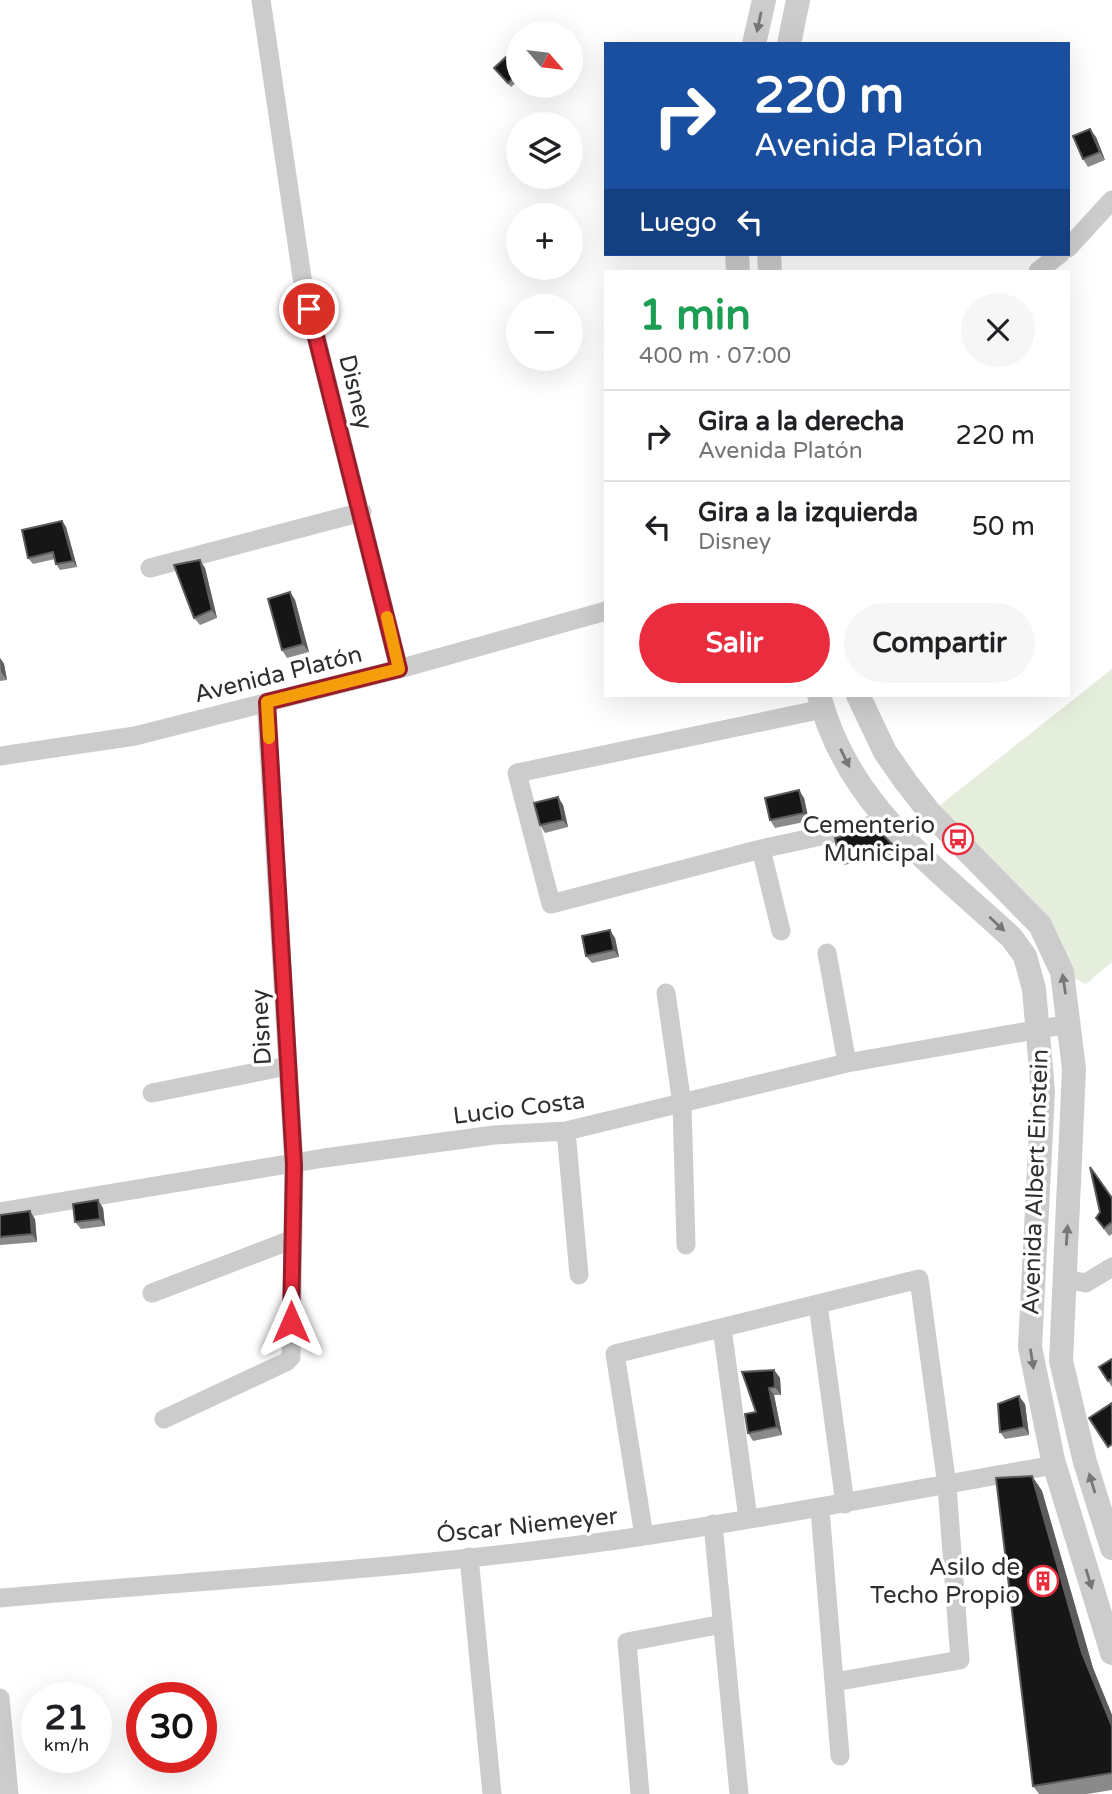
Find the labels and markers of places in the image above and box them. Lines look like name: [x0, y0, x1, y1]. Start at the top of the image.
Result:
pin: [279, 279, 339, 339]
place label: Cementerio Municipal: [803, 811, 935, 868]
bus stop icon: Cementerio Municipal: [941, 822, 975, 856]
place label: Asilo de Techo Propio: [870, 1553, 1020, 1610]
building icon: Asilo de Techo Propio: [1026, 1564, 1060, 1598]

